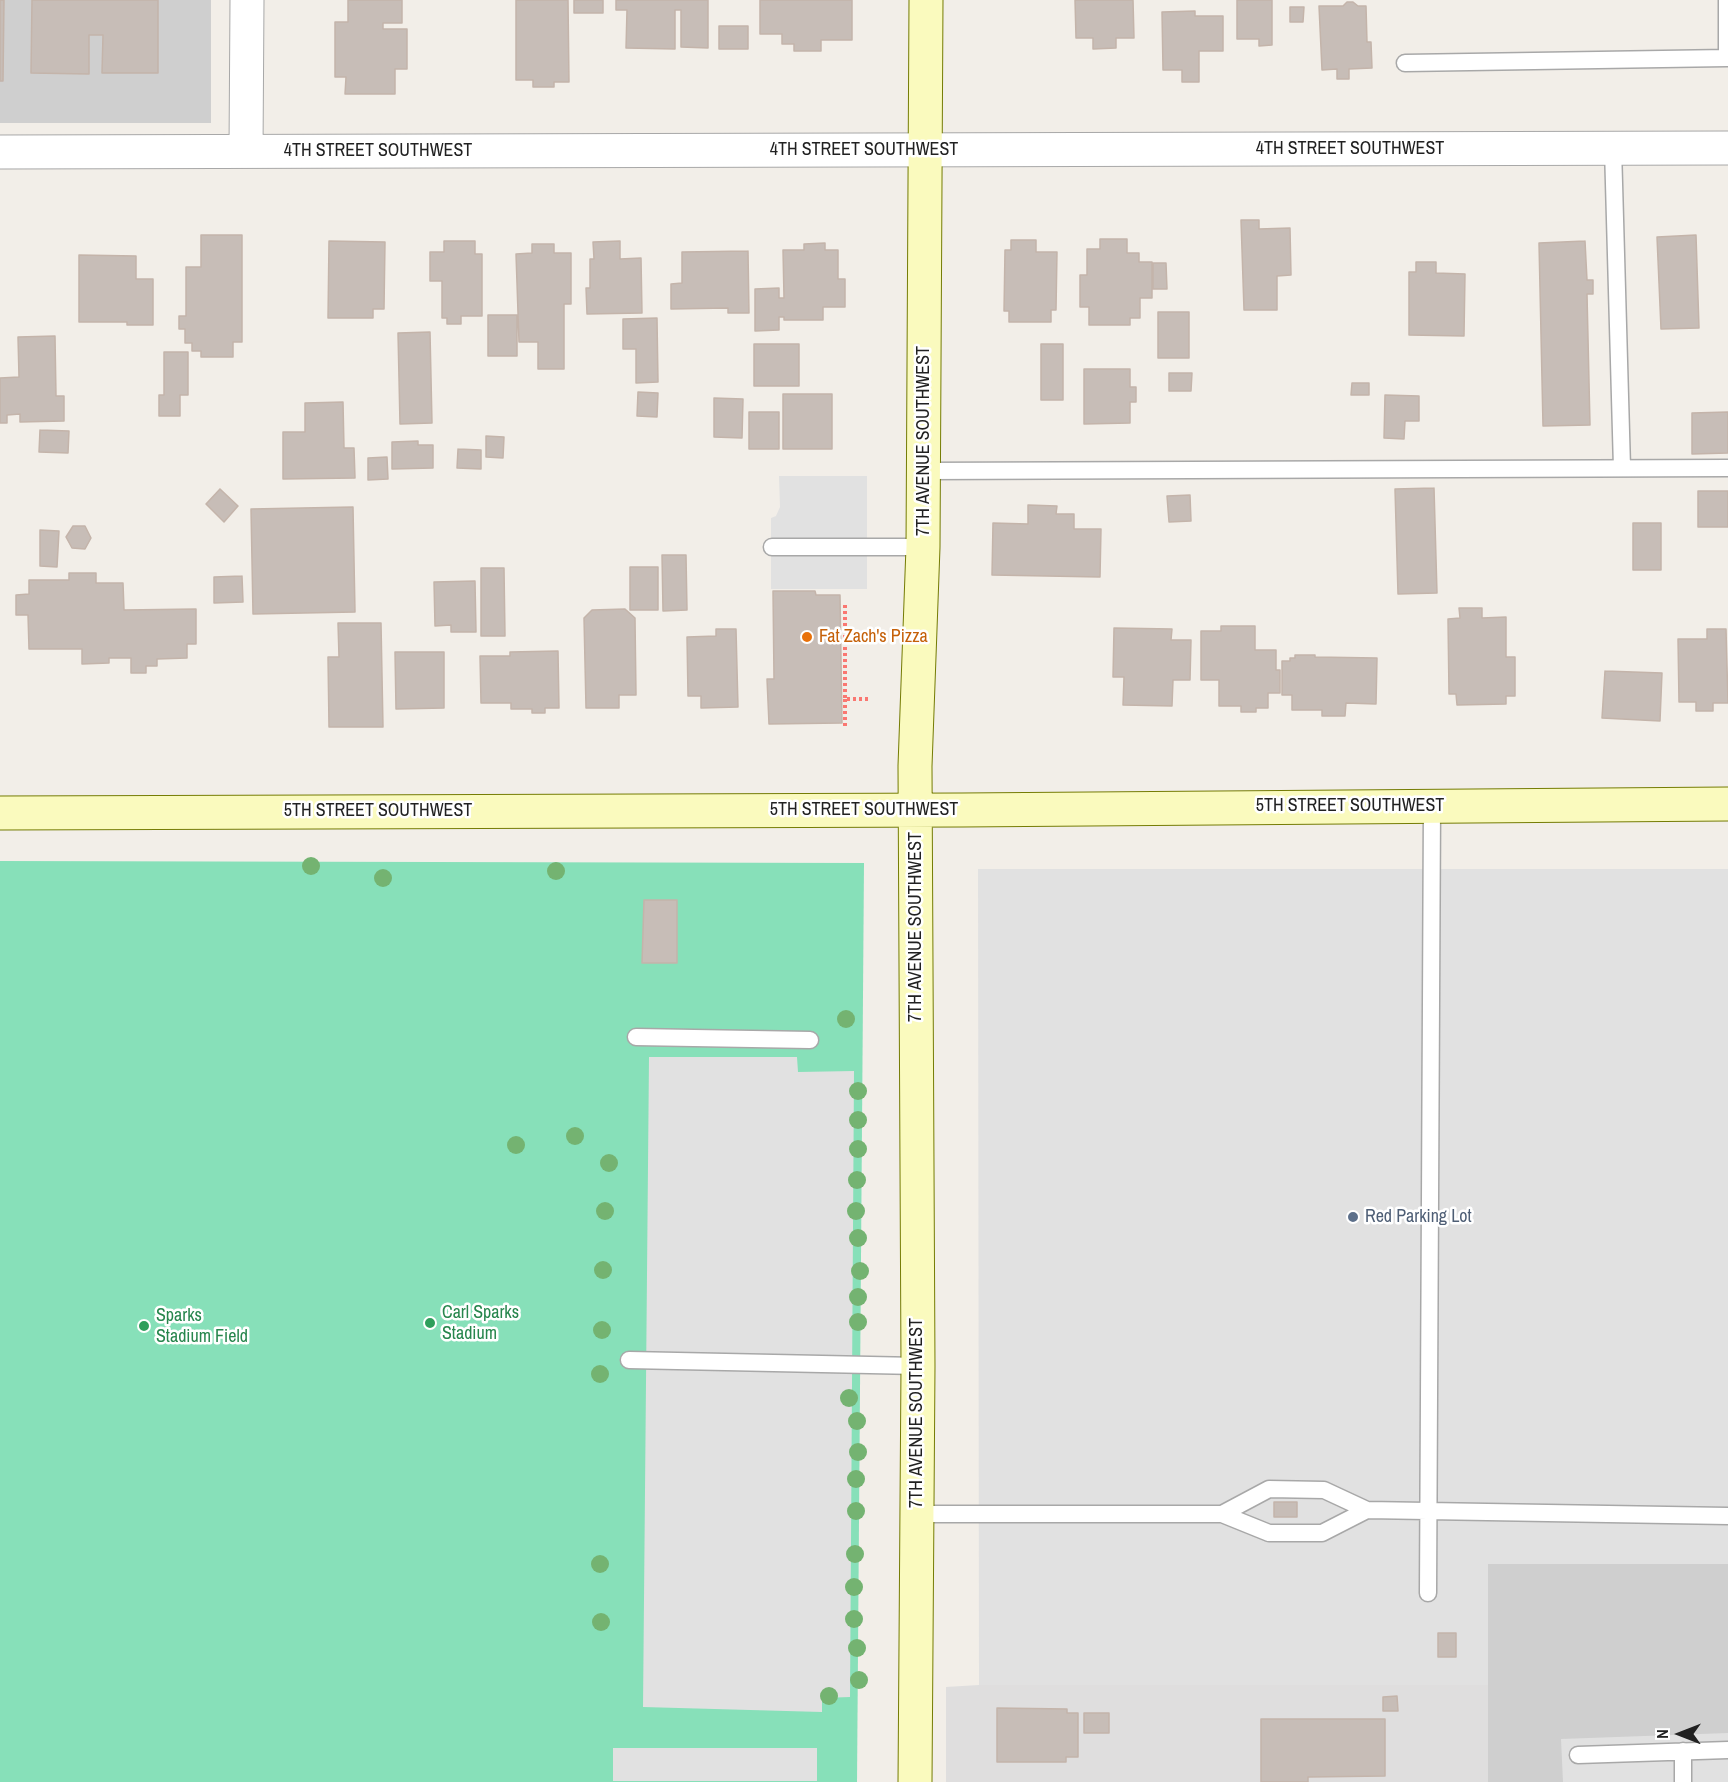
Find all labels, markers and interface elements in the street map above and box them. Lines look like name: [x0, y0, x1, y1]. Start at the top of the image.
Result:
street label: 4TH STREET SOUTHWEST: [1256, 138, 1444, 160]
street label: 4TH STREET SOUTHWEST: [770, 139, 958, 161]
street label: 4TH STREET SOUTHWEST: [284, 140, 472, 162]
street label: 7TH AVENUE SOUTHWEST: [913, 346, 935, 536]
place label: Fat Zach's Pizza: [819, 626, 928, 648]
marker: Fat Zach's Pizza: [800, 630, 814, 644]
street label: 5TH STREET SOUTHWEST: [1256, 795, 1444, 817]
street label: 5TH STREET SOUTHWEST: [770, 799, 958, 821]
street label: 5TH STREET SOUTHWEST: [284, 800, 472, 822]
street label: 7TH AVENUE SOUTHWEST: [905, 832, 927, 1022]
place label: Red Parking Lot: [1365, 1206, 1472, 1228]
marker: Red Parking Lot: [1346, 1210, 1360, 1224]
place label: Carl Sparks Stadium: [442, 1302, 519, 1344]
place label: Sparks Stadium Field: [156, 1305, 248, 1348]
marker: Carl Sparks Stadium: [423, 1316, 437, 1330]
street label: 7TH AVENUE SOUTHWEST: [906, 1318, 928, 1508]
marker: Sparks Stadium Field: [137, 1319, 151, 1333]
north arrow: [1650, 1704, 1710, 1764]
text: N: [1651, 1729, 1673, 1739]

